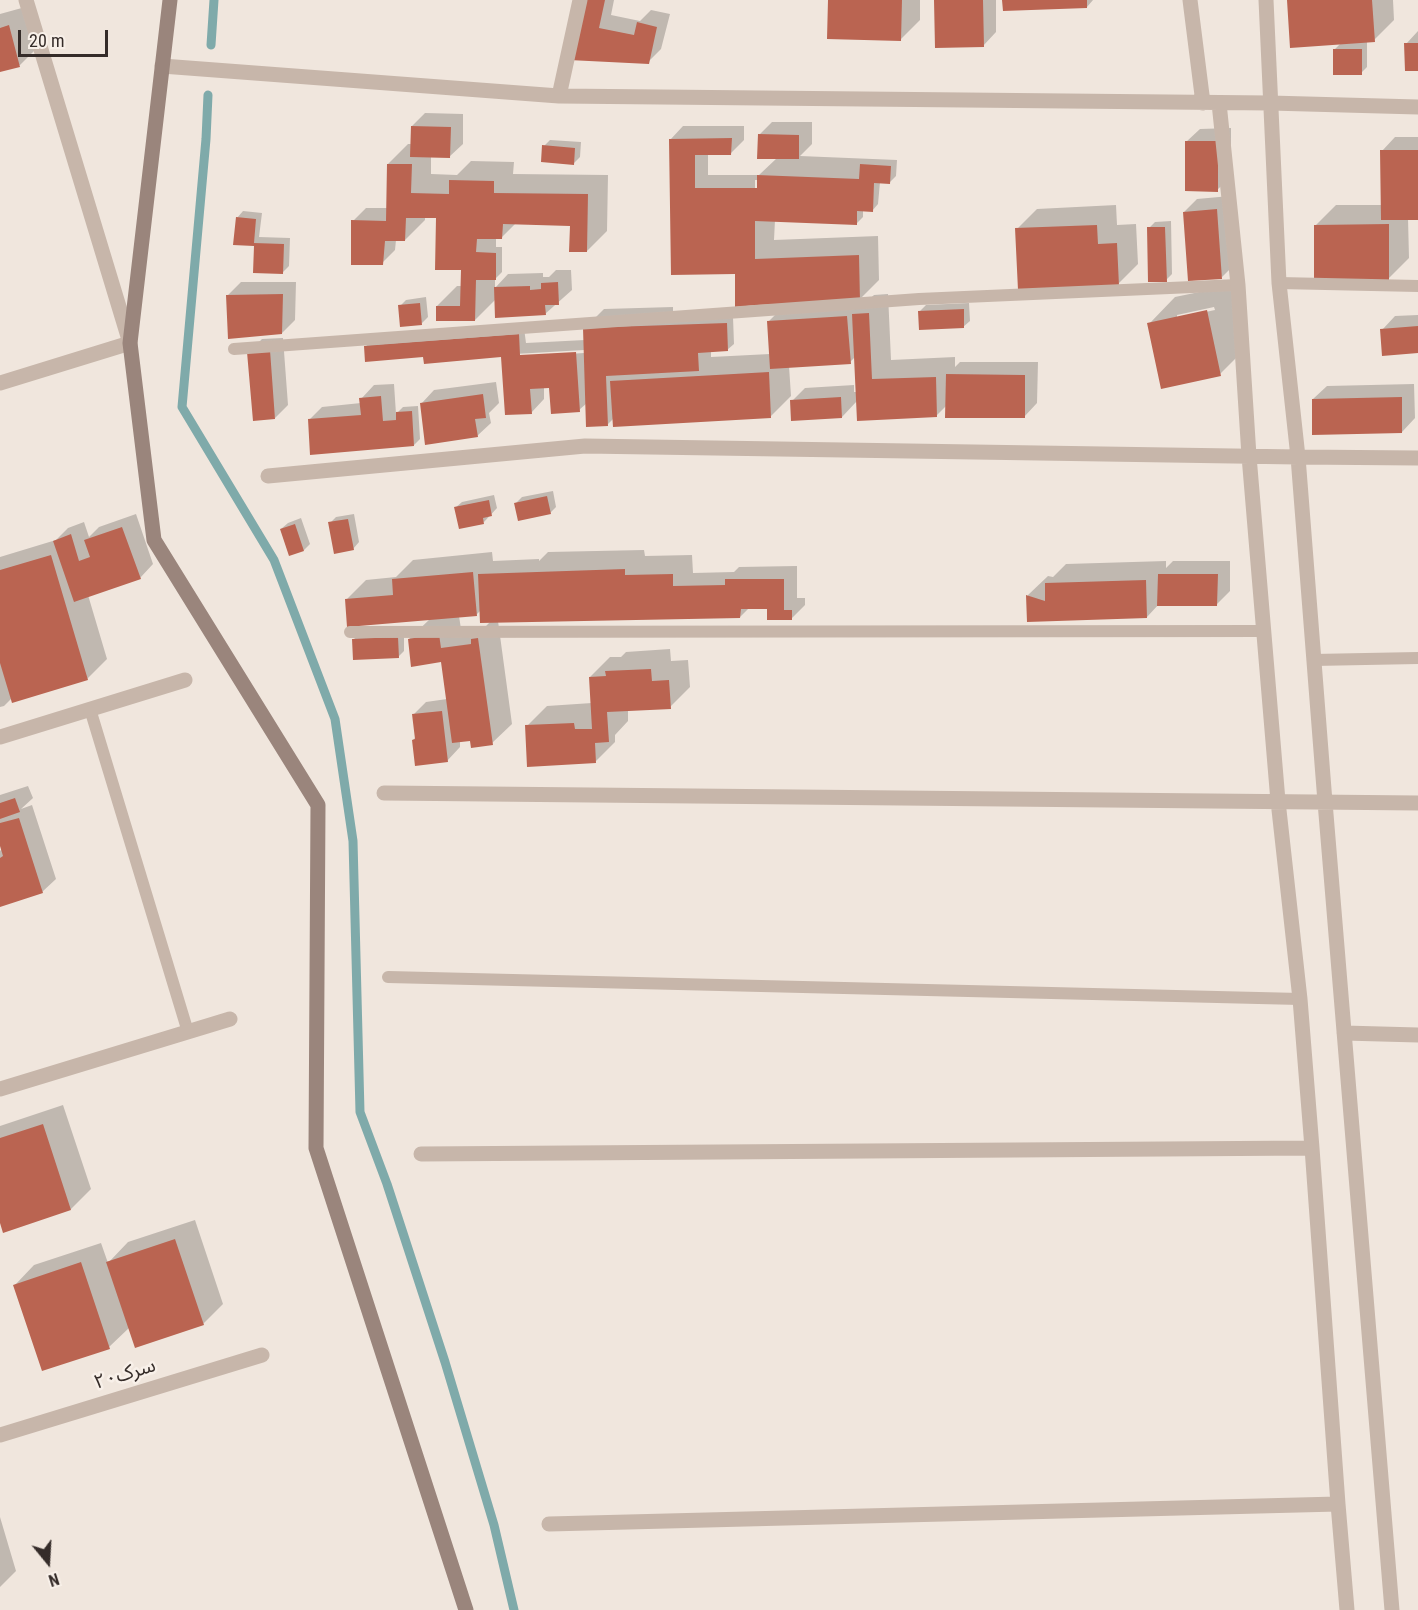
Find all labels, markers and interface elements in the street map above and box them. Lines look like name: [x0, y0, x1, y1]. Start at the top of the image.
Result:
scale bar: [21, 18, 111, 56]
text: 20 m: [29, 30, 64, 51]
street label: سرک۲۰: [91, 1354, 159, 1396]
north arrow: [18, 1532, 78, 1592]
text: N: [46, 1569, 61, 1590]

